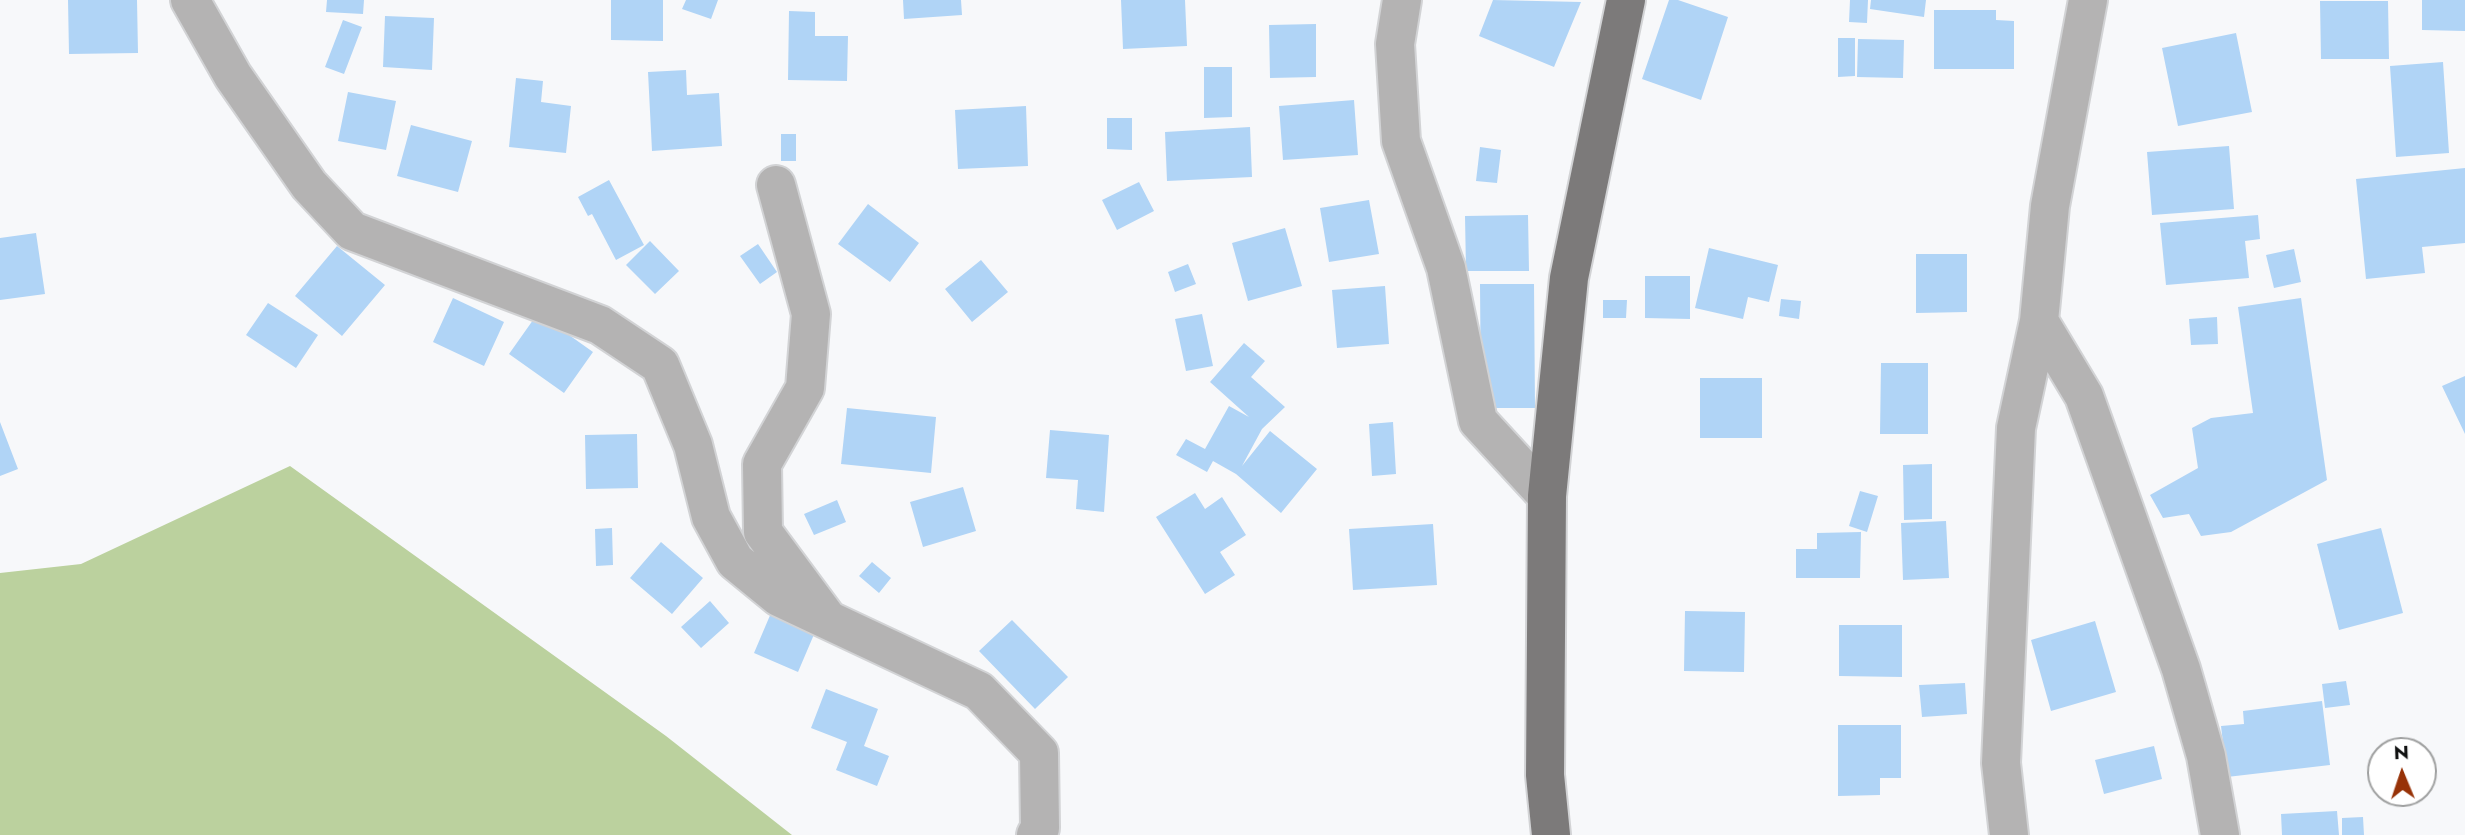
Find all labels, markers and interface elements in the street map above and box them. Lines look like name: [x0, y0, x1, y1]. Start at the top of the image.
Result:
north arrow: [2367, 737, 2437, 807]
text: N: [2393, 739, 2409, 766]

